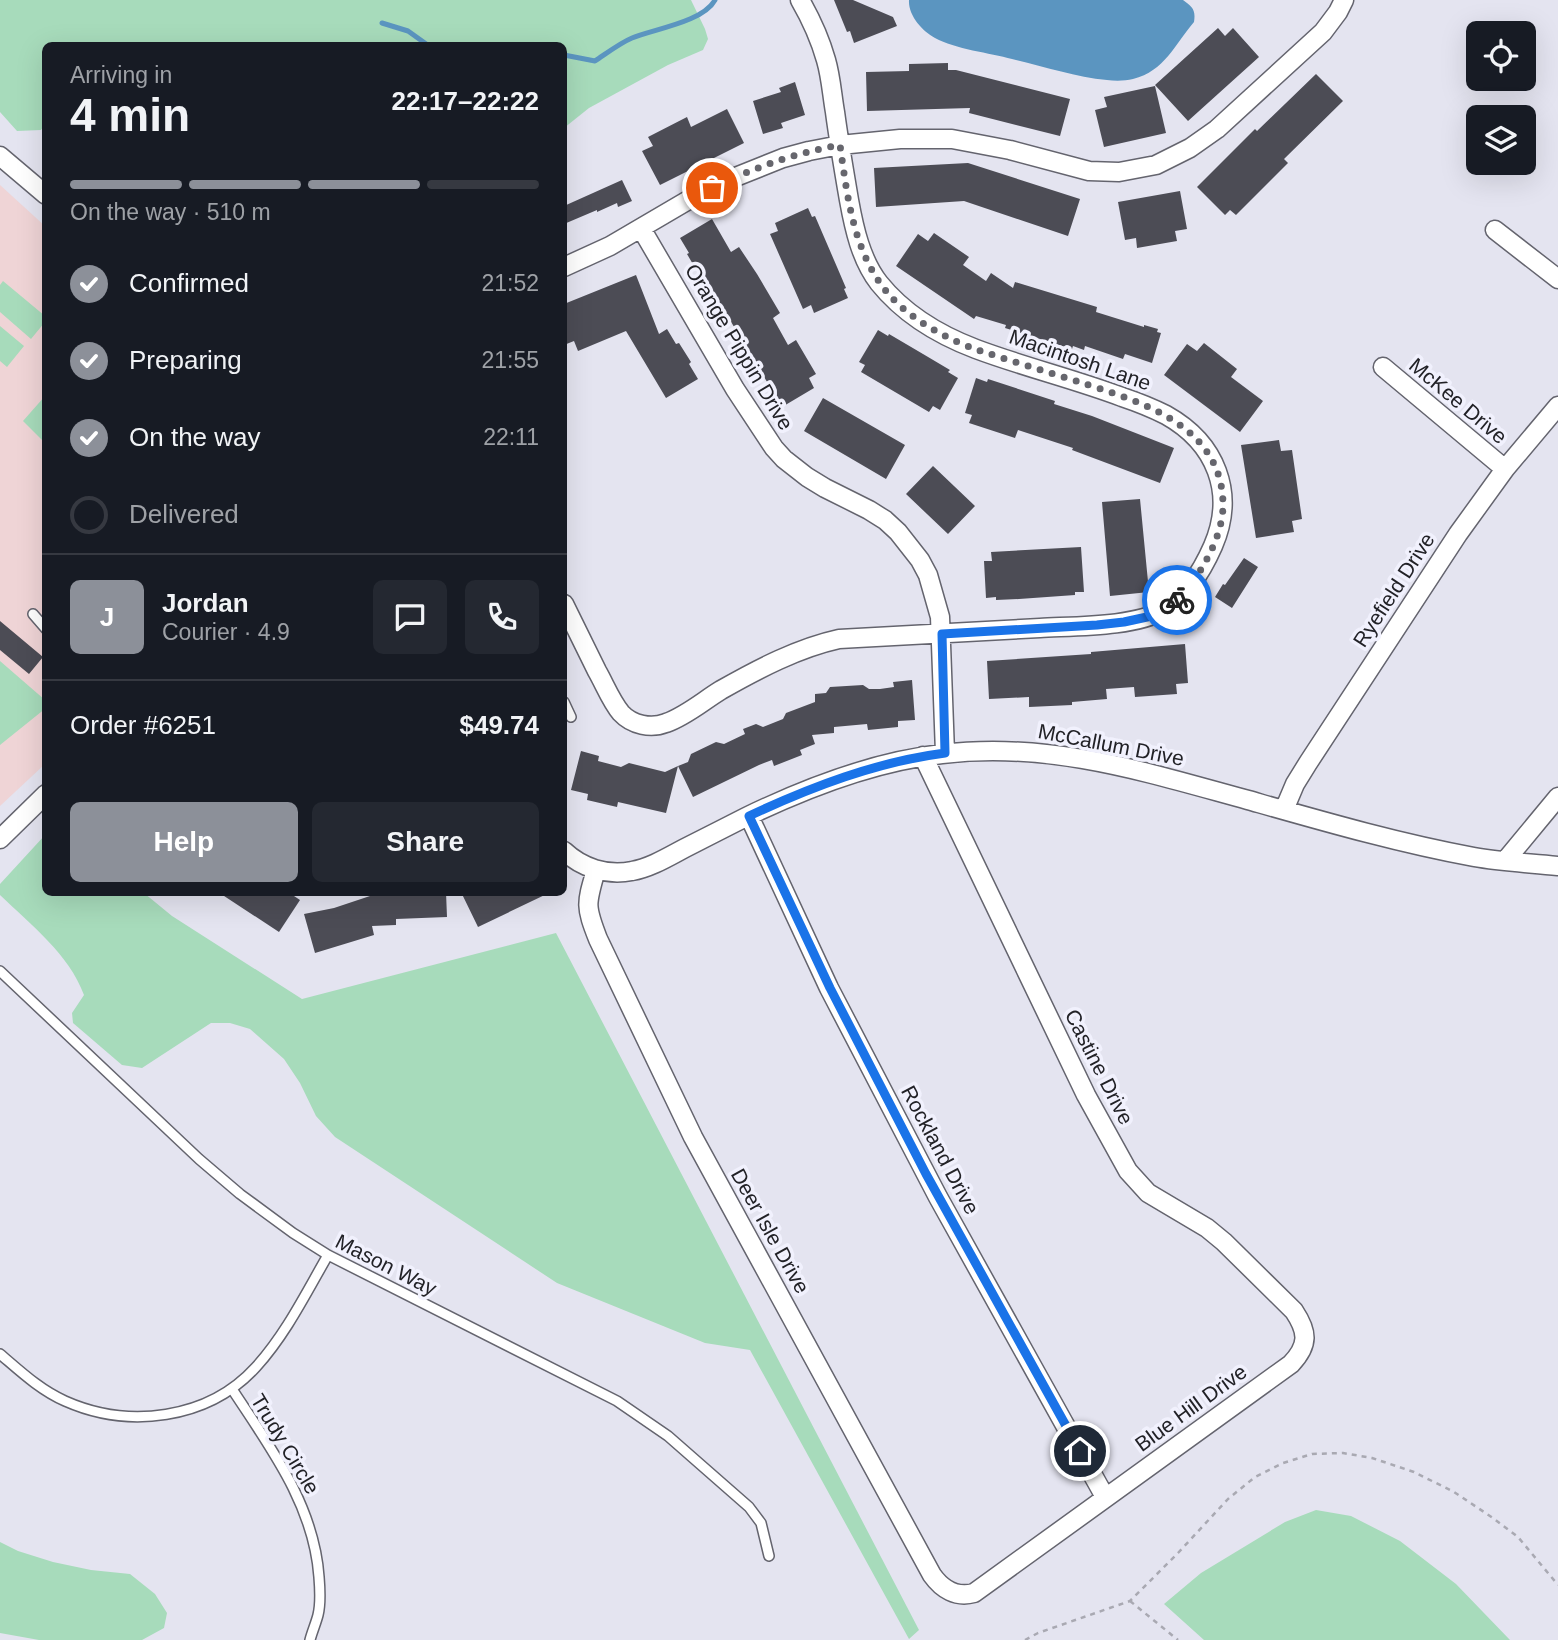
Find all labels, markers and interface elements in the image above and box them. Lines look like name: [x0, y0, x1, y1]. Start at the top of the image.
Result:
map controls: [1466, 21, 1536, 175]
button: locate: [1466, 21, 1536, 91]
text: Arriving in: [70, 62, 172, 88]
text: 22:17–22:22: [392, 86, 539, 116]
text: 4 min: [70, 89, 190, 141]
button: layers: [1466, 105, 1536, 175]
pin: [682, 158, 742, 218]
icon: bag: [693, 169, 731, 207]
text: On the way · 510 m: [70, 199, 271, 225]
street label: Orange Pippin Drive: [681, 260, 798, 434]
icon: check: [70, 265, 108, 303]
text: Confirmed: [129, 268, 249, 298]
text: 21:52: [481, 270, 539, 296]
street label: Macintosh Lane: [1006, 325, 1154, 395]
icon: check: [70, 342, 108, 380]
text: Preparing: [129, 345, 242, 375]
text: 21:55: [481, 347, 539, 373]
street label: McKee Drive: [1405, 353, 1512, 448]
icon: check: [70, 419, 108, 457]
text: On the way: [129, 422, 261, 452]
text: 22:11: [483, 424, 539, 450]
text: Delivered: [129, 499, 239, 529]
street label: Ryefield Drive: [1348, 529, 1439, 651]
courier: [1142, 565, 1212, 635]
button: chat: [373, 580, 447, 654]
button: phone: [465, 580, 539, 654]
icon: bike: [1158, 581, 1196, 619]
text: Jordan: [162, 588, 249, 618]
text: J: [100, 602, 114, 632]
text: Courier · 4.9: [162, 619, 290, 645]
text: Order #6251: [70, 710, 216, 740]
text: $49.74: [459, 710, 539, 740]
street label: McCallum Drive: [1036, 719, 1186, 770]
button: Help: [70, 802, 298, 882]
button: Share: [312, 802, 539, 882]
street label: Castine Drive: [1061, 1005, 1138, 1128]
street label: Rockland Drive: [897, 1082, 984, 1218]
street label: Deer Isle Drive: [727, 1164, 814, 1297]
street label: Mason Way: [332, 1229, 441, 1300]
street label: Blue Hill Drive: [1131, 1360, 1251, 1456]
street label: Trudy Circle: [247, 1390, 324, 1498]
pin: [1050, 1421, 1110, 1481]
icon: home: [1061, 1432, 1099, 1470]

